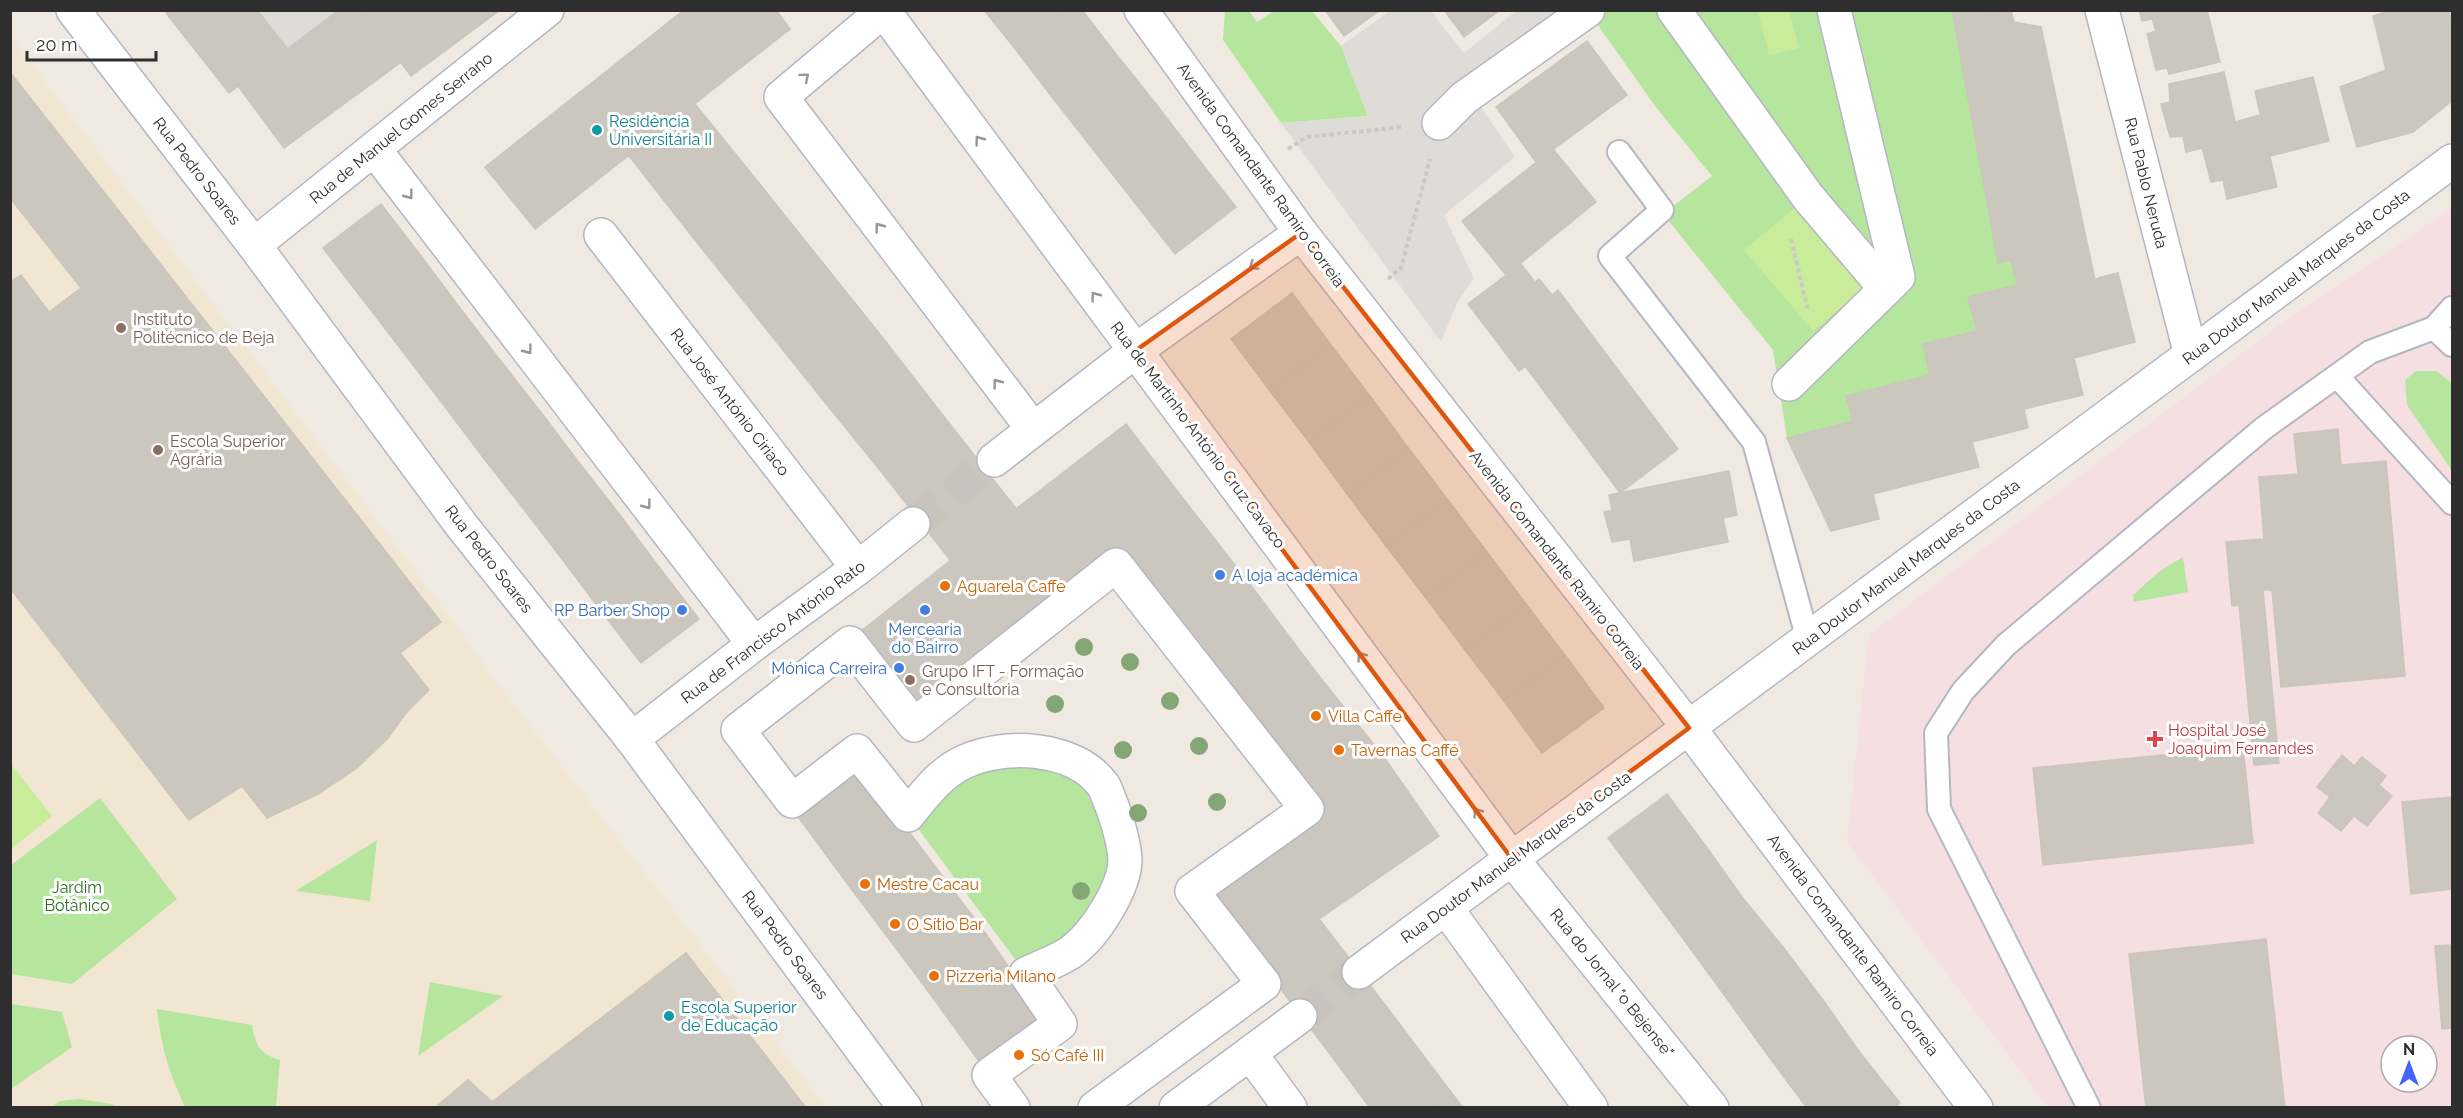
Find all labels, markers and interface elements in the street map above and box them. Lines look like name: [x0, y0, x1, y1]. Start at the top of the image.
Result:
scale bar: [27, 24, 156, 62]
text: 20 m: [36, 34, 78, 55]
street label: Rua de Manuel Gomes Serrano: [306, 48, 496, 208]
street label: Avenida Comandante Ramiro Correia: [1173, 59, 1349, 291]
one-way arrow: [798, 73, 809, 84]
place label: Residência Universitária II: [609, 112, 712, 149]
street label: Rua Pedro Soares: [149, 113, 245, 229]
street label: Rua Pablo Neruda: [2121, 115, 2171, 251]
marker: Residência Universitária II: [590, 123, 604, 137]
one-way arrow: [975, 136, 986, 147]
street label: Rua Doutor Manuel Marques da Costa: [2179, 185, 2413, 369]
one-way arrow: [402, 189, 413, 200]
one-way arrow: [876, 223, 887, 234]
one-way arrow: [1249, 259, 1260, 270]
one-way arrow: [1091, 292, 1102, 303]
place label: Instituto Politécnico de Beja: [133, 310, 274, 347]
street label: Rua de Martinho António Cruz Cavaco: [1106, 318, 1290, 552]
marker: Instituto Politécnico de Beja: [114, 321, 128, 335]
street label: Rua José António Ciriaco: [667, 325, 793, 479]
one-way arrow: [521, 343, 532, 354]
one-way arrow: [994, 378, 1005, 389]
place label: Escola Superior Agrária: [170, 432, 286, 469]
marker: Escola Superior Agrária: [151, 443, 165, 457]
street label: Avenida Comandante Ramiro Correia: [1466, 447, 1648, 673]
street label: Rua Doutor Manuel Marques da Costa: [1789, 475, 2023, 659]
one-way arrow: [639, 498, 650, 509]
street label: Rua Pedro Soares: [441, 501, 537, 617]
street label: Rua de Francisco António Rato: [677, 557, 869, 707]
place label: A loja académica: [1232, 566, 1358, 585]
marker: A loja académica: [1213, 568, 1227, 582]
place label: Aguarela Caffe: [957, 577, 1066, 596]
marker: Aguarela Caffe: [938, 579, 952, 593]
place label: RP Barber Shop: [554, 601, 670, 620]
marker: RP Barber Shop: [675, 603, 689, 617]
marker: Mercearia do Bairro: [918, 603, 932, 617]
place label: Mercearia do Bairro: [888, 620, 962, 657]
one-way arrow: [1357, 651, 1368, 662]
place label: Mónica Carreira: [771, 659, 887, 678]
marker: Mónica Carreira: [892, 661, 906, 675]
place label: Grupo IFT - Formação e Consultoria: [922, 662, 1084, 699]
marker: Grupo IFT - Formação e Consultoria: [903, 673, 917, 687]
place label: Villa Caffe: [1328, 707, 1402, 726]
marker: Villa Caffe: [1309, 709, 1323, 723]
place label: Hospital José Joaquim Fernandes: [2168, 721, 2314, 758]
marker: Hospital José Joaquim Fernandes: [2146, 730, 2164, 748]
place label: Tavernas Caffé: [1351, 741, 1459, 760]
marker: Tavernas Caffé: [1332, 743, 1346, 757]
street label: Rua Doutor Manuel Marques da Costa: [1397, 767, 1635, 947]
one-way arrow: [1474, 808, 1485, 819]
street label: Avenida Comandante Ramiro Correia: [1763, 830, 1943, 1060]
place label: Mestre Cacau: [877, 875, 979, 894]
marker: Mestre Cacau: [858, 877, 872, 891]
park label: Jardim Botânico: [44, 878, 110, 915]
street label: Rua Pedro Soares: [738, 887, 832, 1003]
street label: Rua do Jornal "o Bejense": [1546, 905, 1678, 1061]
place label: O Sítio Bar: [907, 915, 984, 934]
marker: O Sítio Bar: [888, 917, 902, 931]
place label: Pizzeria Milano: [946, 967, 1056, 986]
marker: Pizzeria Milano: [927, 969, 941, 983]
place label: Escola Superior de Educação: [681, 998, 797, 1035]
marker: Escola Superior de Educação: [662, 1009, 676, 1023]
north arrow: [2379, 1034, 2439, 1094]
text: N: [2403, 1040, 2415, 1059]
place label: Só Café III: [1031, 1046, 1104, 1065]
marker: Só Café III: [1012, 1048, 1026, 1062]

